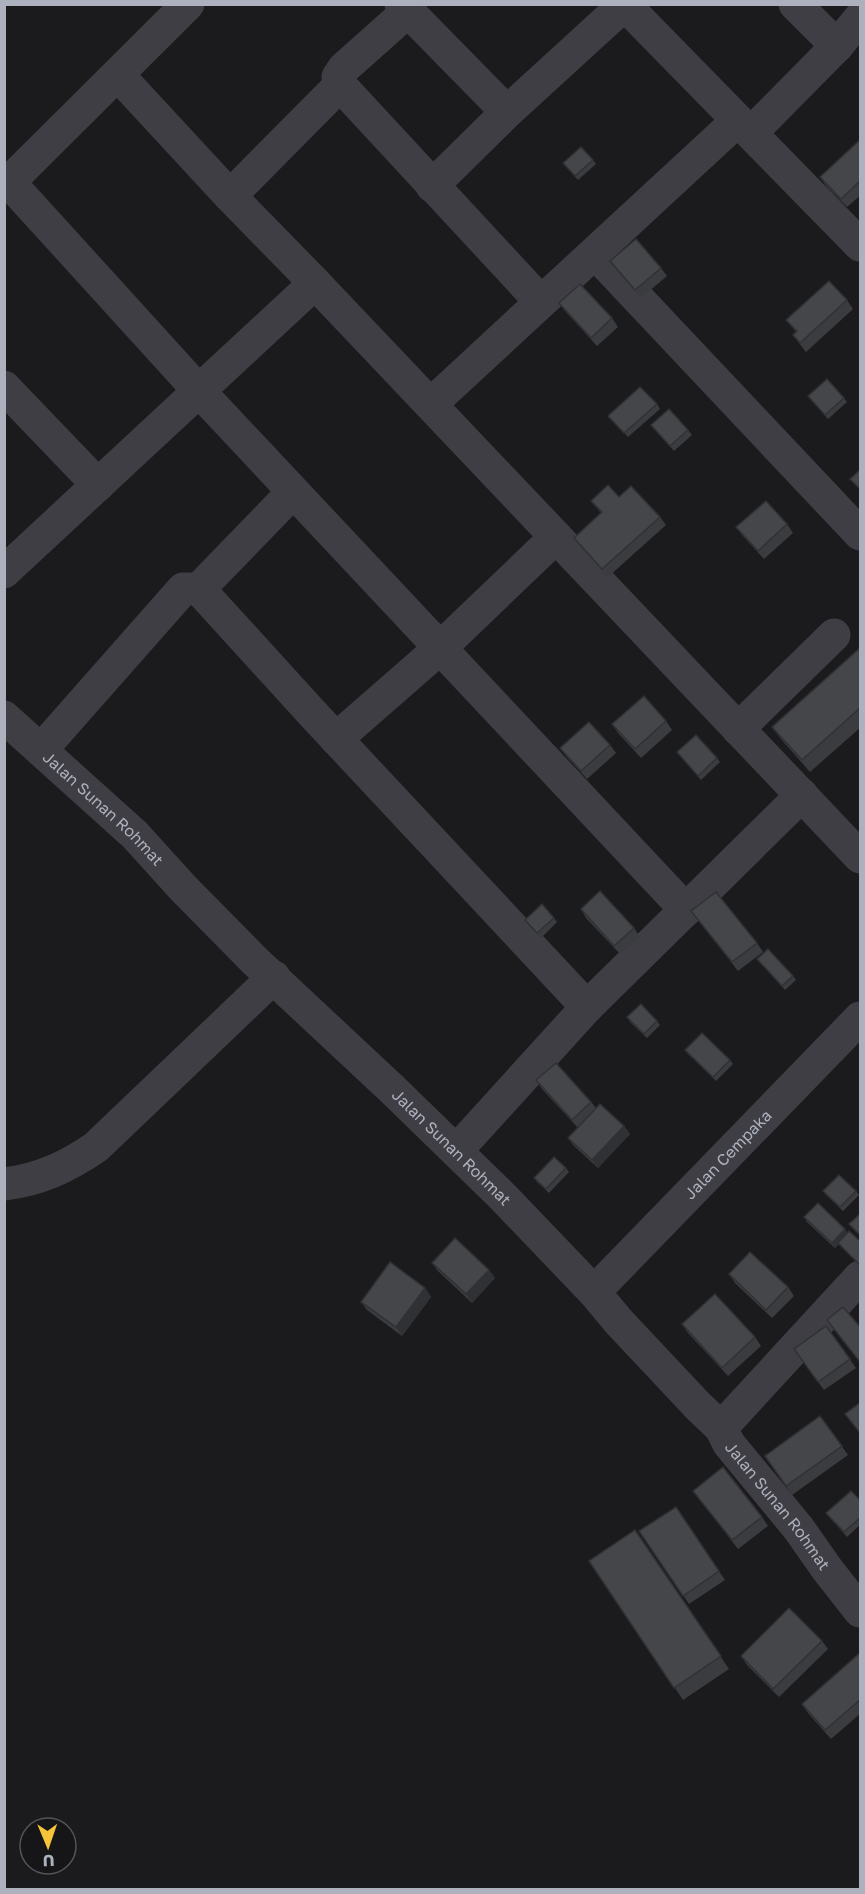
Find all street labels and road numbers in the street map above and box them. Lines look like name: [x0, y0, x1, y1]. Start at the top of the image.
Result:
street label: Jalan Sunan Rohmat: [39, 747, 168, 870]
street label: Jalan Sunan Rohmat: [388, 1085, 515, 1209]
street label: Jalan Cempaka: [680, 1105, 776, 1203]
street label: Jalan Sunan Rohmat: [721, 1437, 835, 1574]

